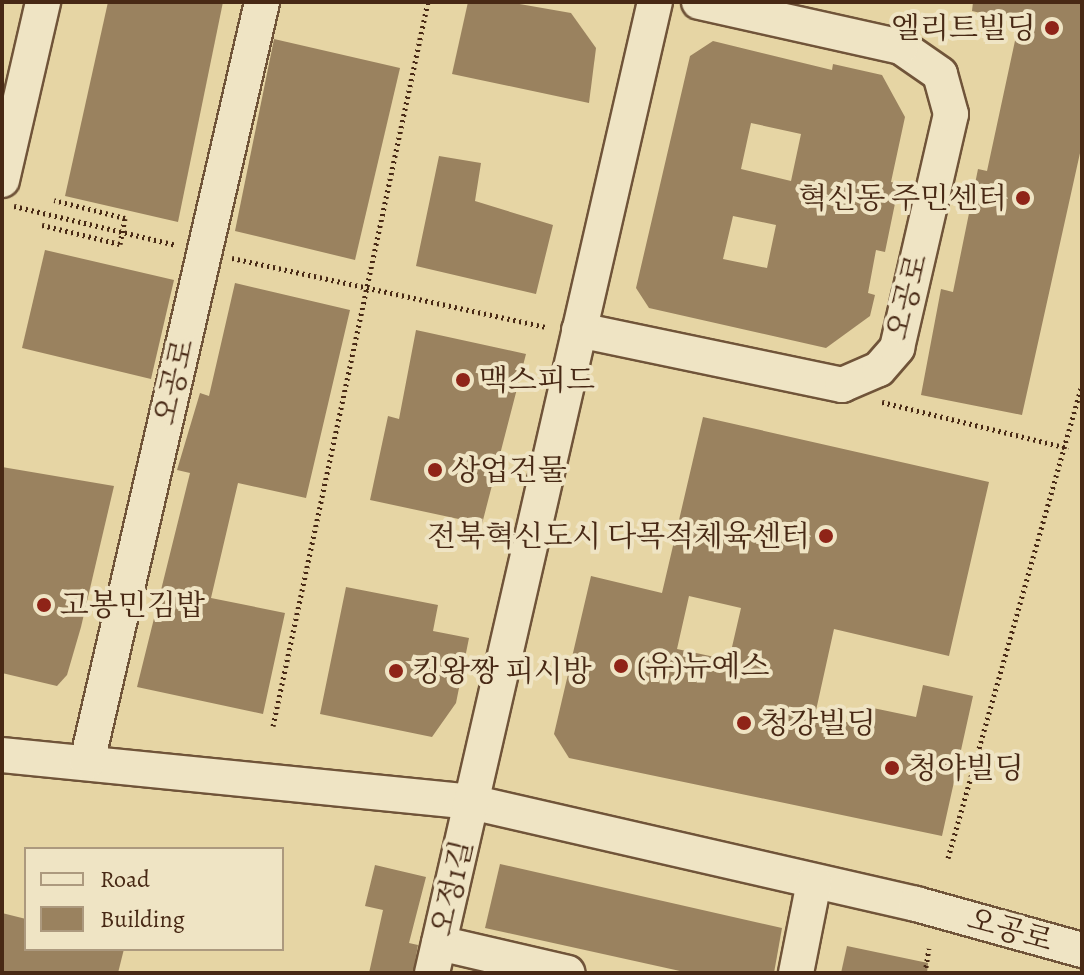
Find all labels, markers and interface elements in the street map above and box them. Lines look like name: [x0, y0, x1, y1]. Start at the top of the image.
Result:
place label: 엘리트빌딩: [891, 10, 1036, 46]
marker: 엘리트빌딩: [1043, 19, 1061, 37]
place label: 혁신동 주민센터: [798, 180, 1007, 216]
marker: 혁신동 주민센터: [1014, 189, 1032, 207]
street label: 오공로: [879, 250, 935, 344]
street label: 오공로: [147, 336, 201, 428]
place label: 맥스피드: [479, 362, 595, 398]
marker: 맥스피드: [454, 371, 472, 389]
place label: 상업건물: [451, 452, 567, 488]
marker: 상업건물: [426, 461, 444, 479]
place label: 전북혁신도시 다목적체육센터: [427, 518, 810, 554]
marker: 전북혁신도시 다목적체육센터: [817, 527, 835, 545]
place label: 고봉민김밥: [60, 587, 205, 623]
marker: 고봉민김밥: [35, 596, 53, 614]
place label: (유)뉴예스: [637, 648, 769, 684]
place label: 킹왕짱 피시방: [412, 653, 592, 689]
marker: (유)뉴예스: [612, 657, 630, 675]
marker: 킹왕짱 피시방: [387, 662, 405, 680]
place label: 청강빌딩: [760, 705, 876, 741]
marker: 청강빌딩: [735, 714, 753, 732]
place label: 청야빌딩: [908, 750, 1024, 786]
marker: 청야빌딩: [883, 759, 901, 777]
street label: 오정1길: [424, 837, 480, 939]
legend: [24, 847, 284, 951]
text: Road: [100, 863, 150, 895]
street label: 오공로: [963, 901, 1057, 959]
text: Building: [100, 903, 185, 935]

